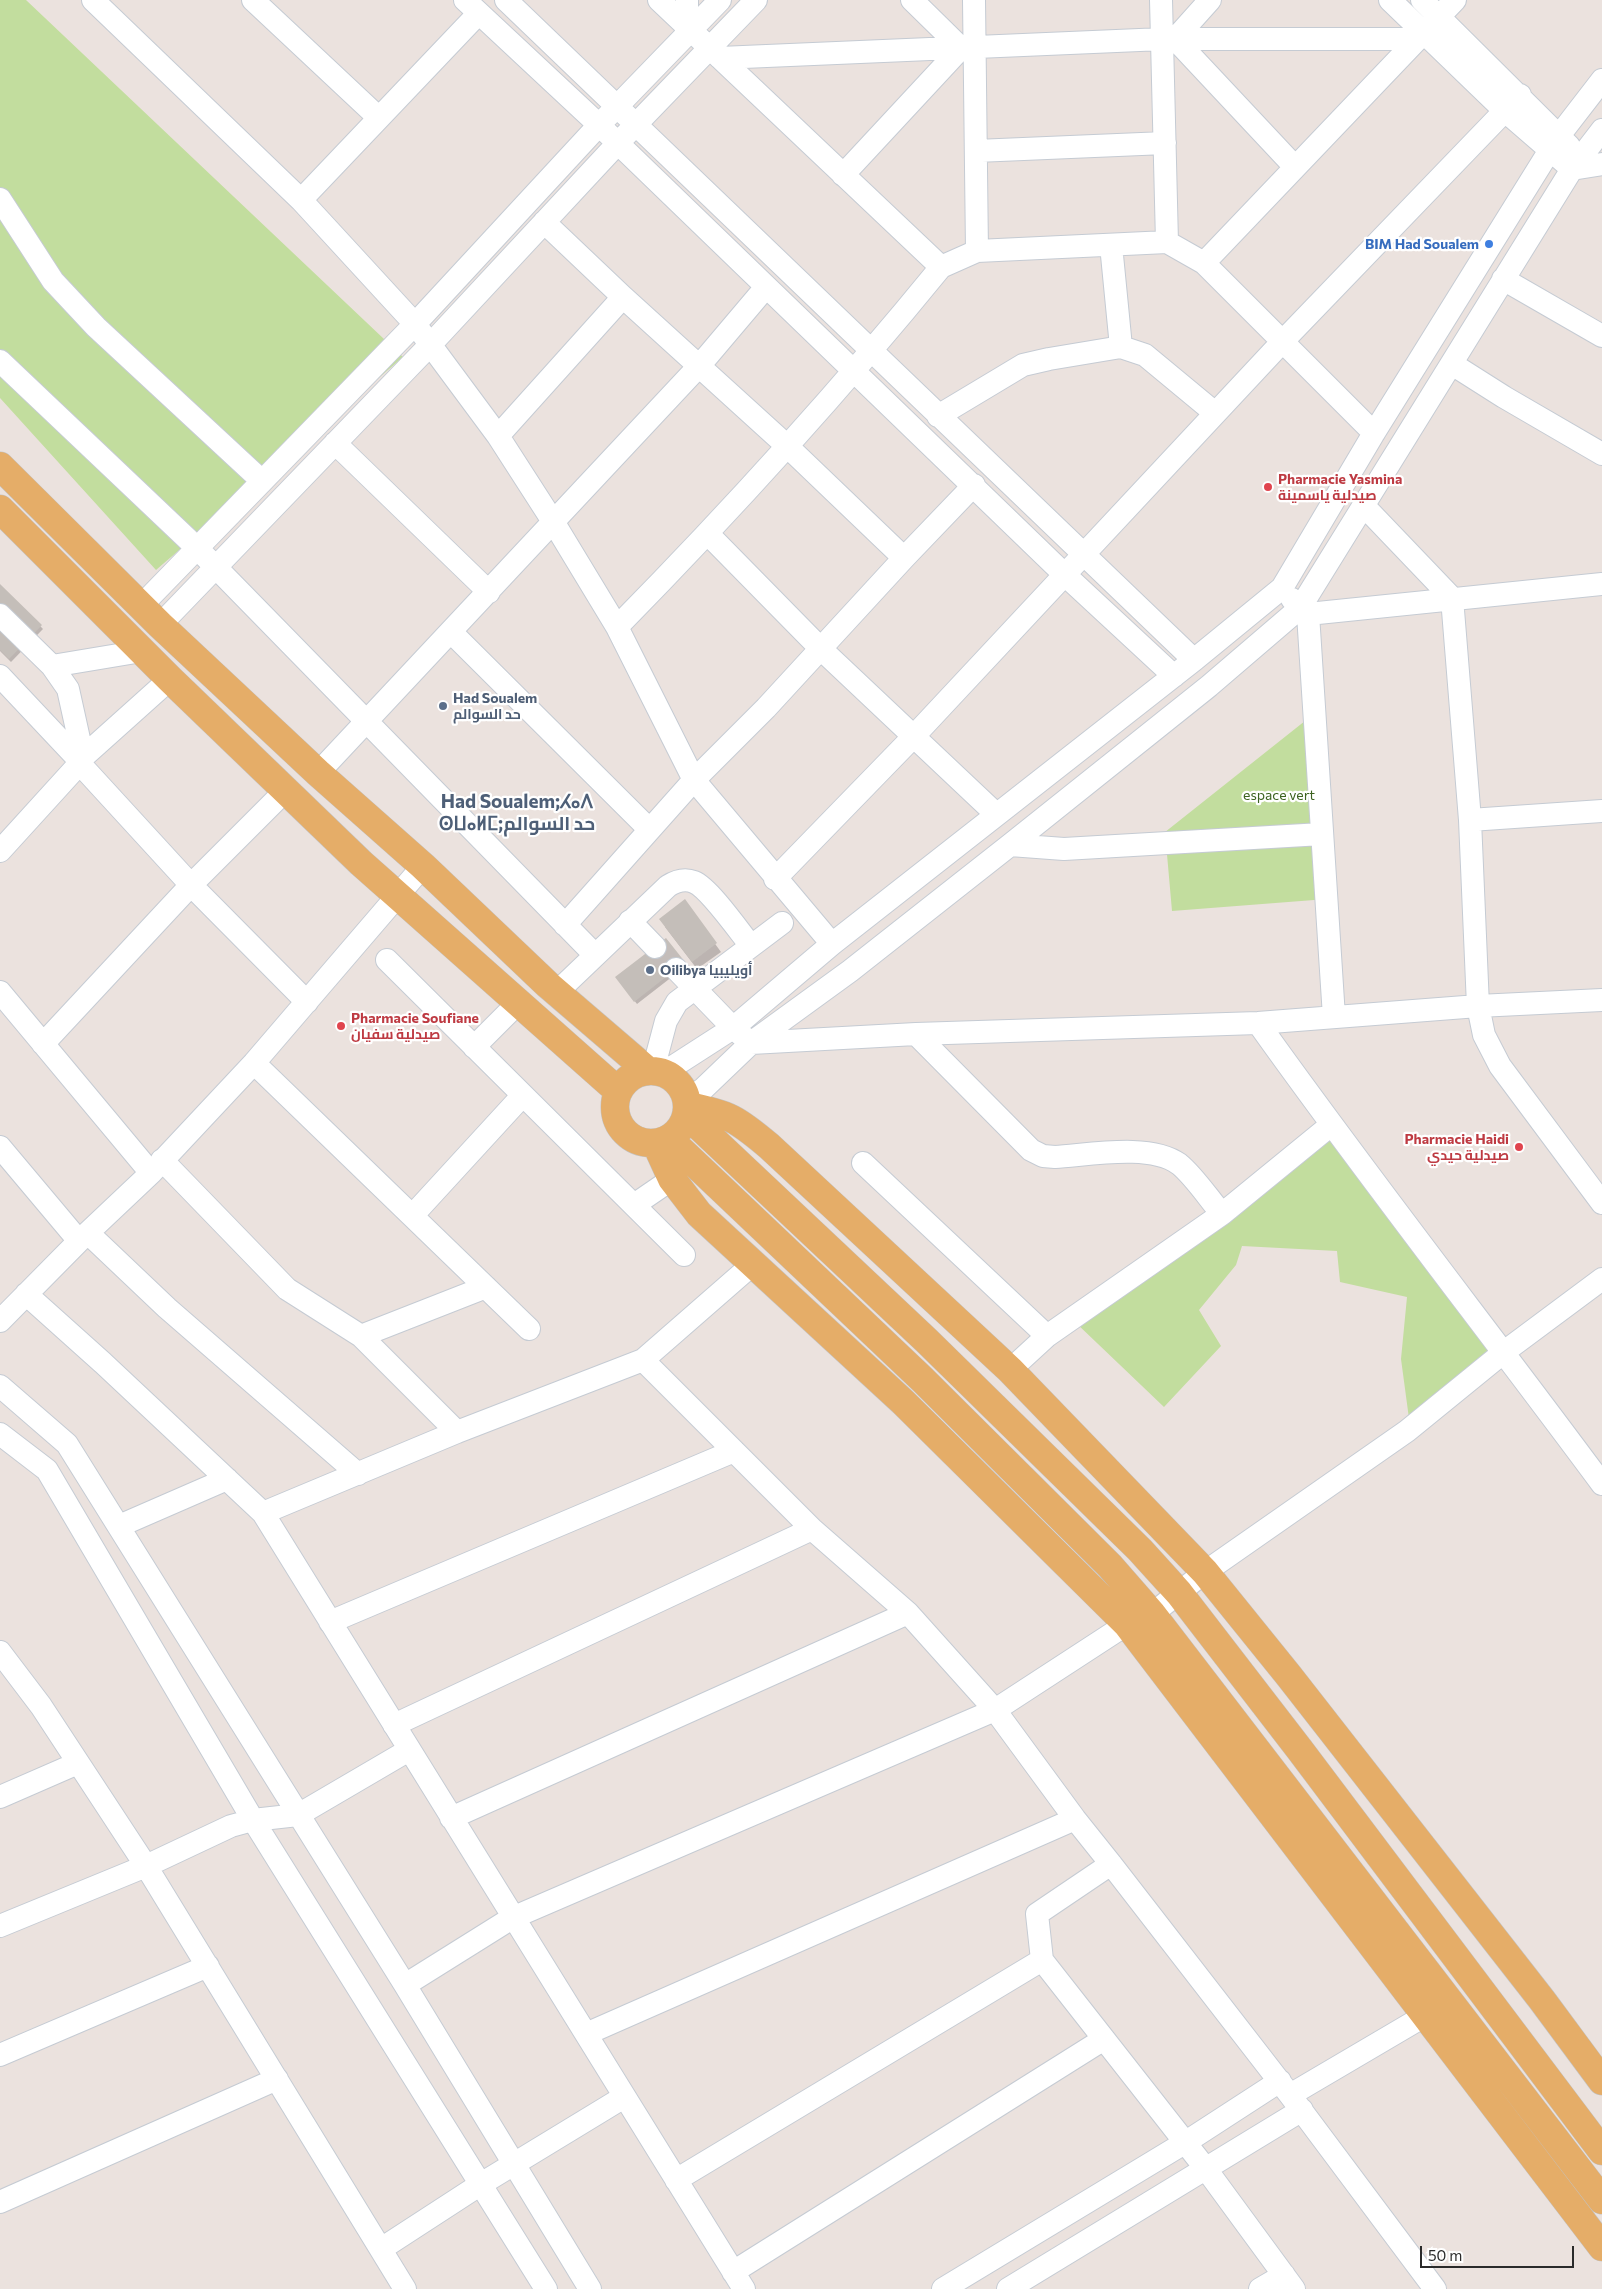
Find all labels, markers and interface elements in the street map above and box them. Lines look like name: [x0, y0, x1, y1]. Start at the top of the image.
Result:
place label: BIM Had Soualem: [1365, 236, 1479, 252]
marker: BIM Had Soualem: [1483, 238, 1495, 250]
place label: Pharmacie Yasmina صيدلية ياسمينة: [1278, 471, 1402, 504]
marker: Pharmacie Yasmina صيدلية ياسمينة: [1262, 481, 1274, 493]
place label: Had Soualem حد السوالم: [453, 690, 537, 722]
marker: Had Soualem حد السوالم: [437, 700, 449, 712]
park label: espace vert: [1243, 787, 1315, 803]
district label: Had Soualem;ⵃⴰⴷ ⵙⵡⴰⵍⵎ;حد السوالم: [439, 791, 595, 835]
place label: Oilibya أويليبيا: [660, 962, 752, 978]
marker: Oilibya أويليبيا: [644, 964, 656, 976]
place label: Pharmacie Soufiane صيدلية سفيان: [351, 1010, 479, 1042]
marker: Pharmacie Soufiane صيدلية سفيان: [335, 1020, 347, 1032]
place label: Pharmacie Haidi صيدلية حيدي: [1404, 1131, 1509, 1164]
marker: Pharmacie Haidi صيدلية حيدي: [1513, 1141, 1525, 1153]
scale bar: [1422, 2236, 1576, 2268]
text: 50 m: [1428, 2246, 1462, 2264]

